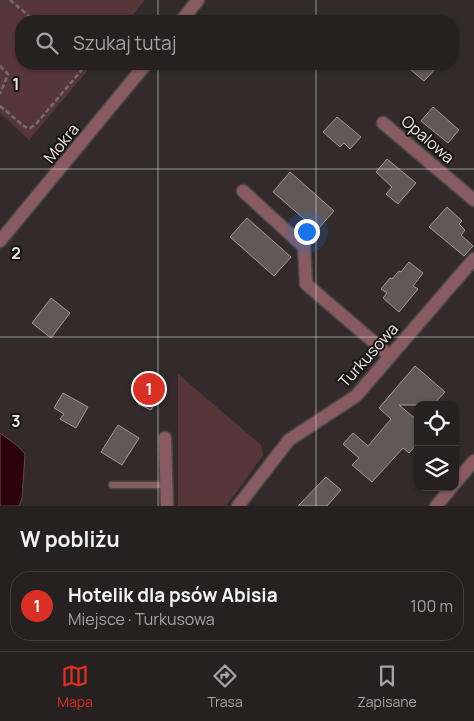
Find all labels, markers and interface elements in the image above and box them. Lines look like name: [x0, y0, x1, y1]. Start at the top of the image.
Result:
search box: [15, 15, 459, 70]
icon: search: [33, 29, 61, 57]
text: Szukaj tutaj: [73, 30, 176, 56]
text: 1: [12, 73, 20, 95]
street label: Opalowa: [397, 110, 459, 168]
street label: Mokra: [38, 119, 84, 167]
your location: [294, 219, 320, 245]
text: 2: [11, 242, 21, 264]
street label: Turkusowa: [333, 318, 403, 392]
pin: 1: [133, 370, 165, 408]
map controls: [414, 401, 459, 491]
button: locate: [414, 401, 459, 446]
text: 3: [11, 410, 21, 432]
button: layers: [414, 446, 459, 491]
text: W pobliżu: [20, 525, 120, 553]
text: Hotelik dla psów Abisia: [68, 582, 278, 608]
text: 1: [33, 595, 41, 617]
text: 100 m: [410, 595, 453, 617]
text: Miejsce · Turkusowa: [68, 608, 215, 630]
tab: Mapa: [57, 662, 93, 711]
tab: Trasa: [207, 662, 243, 711]
tab: Zapisane: [357, 662, 417, 711]

